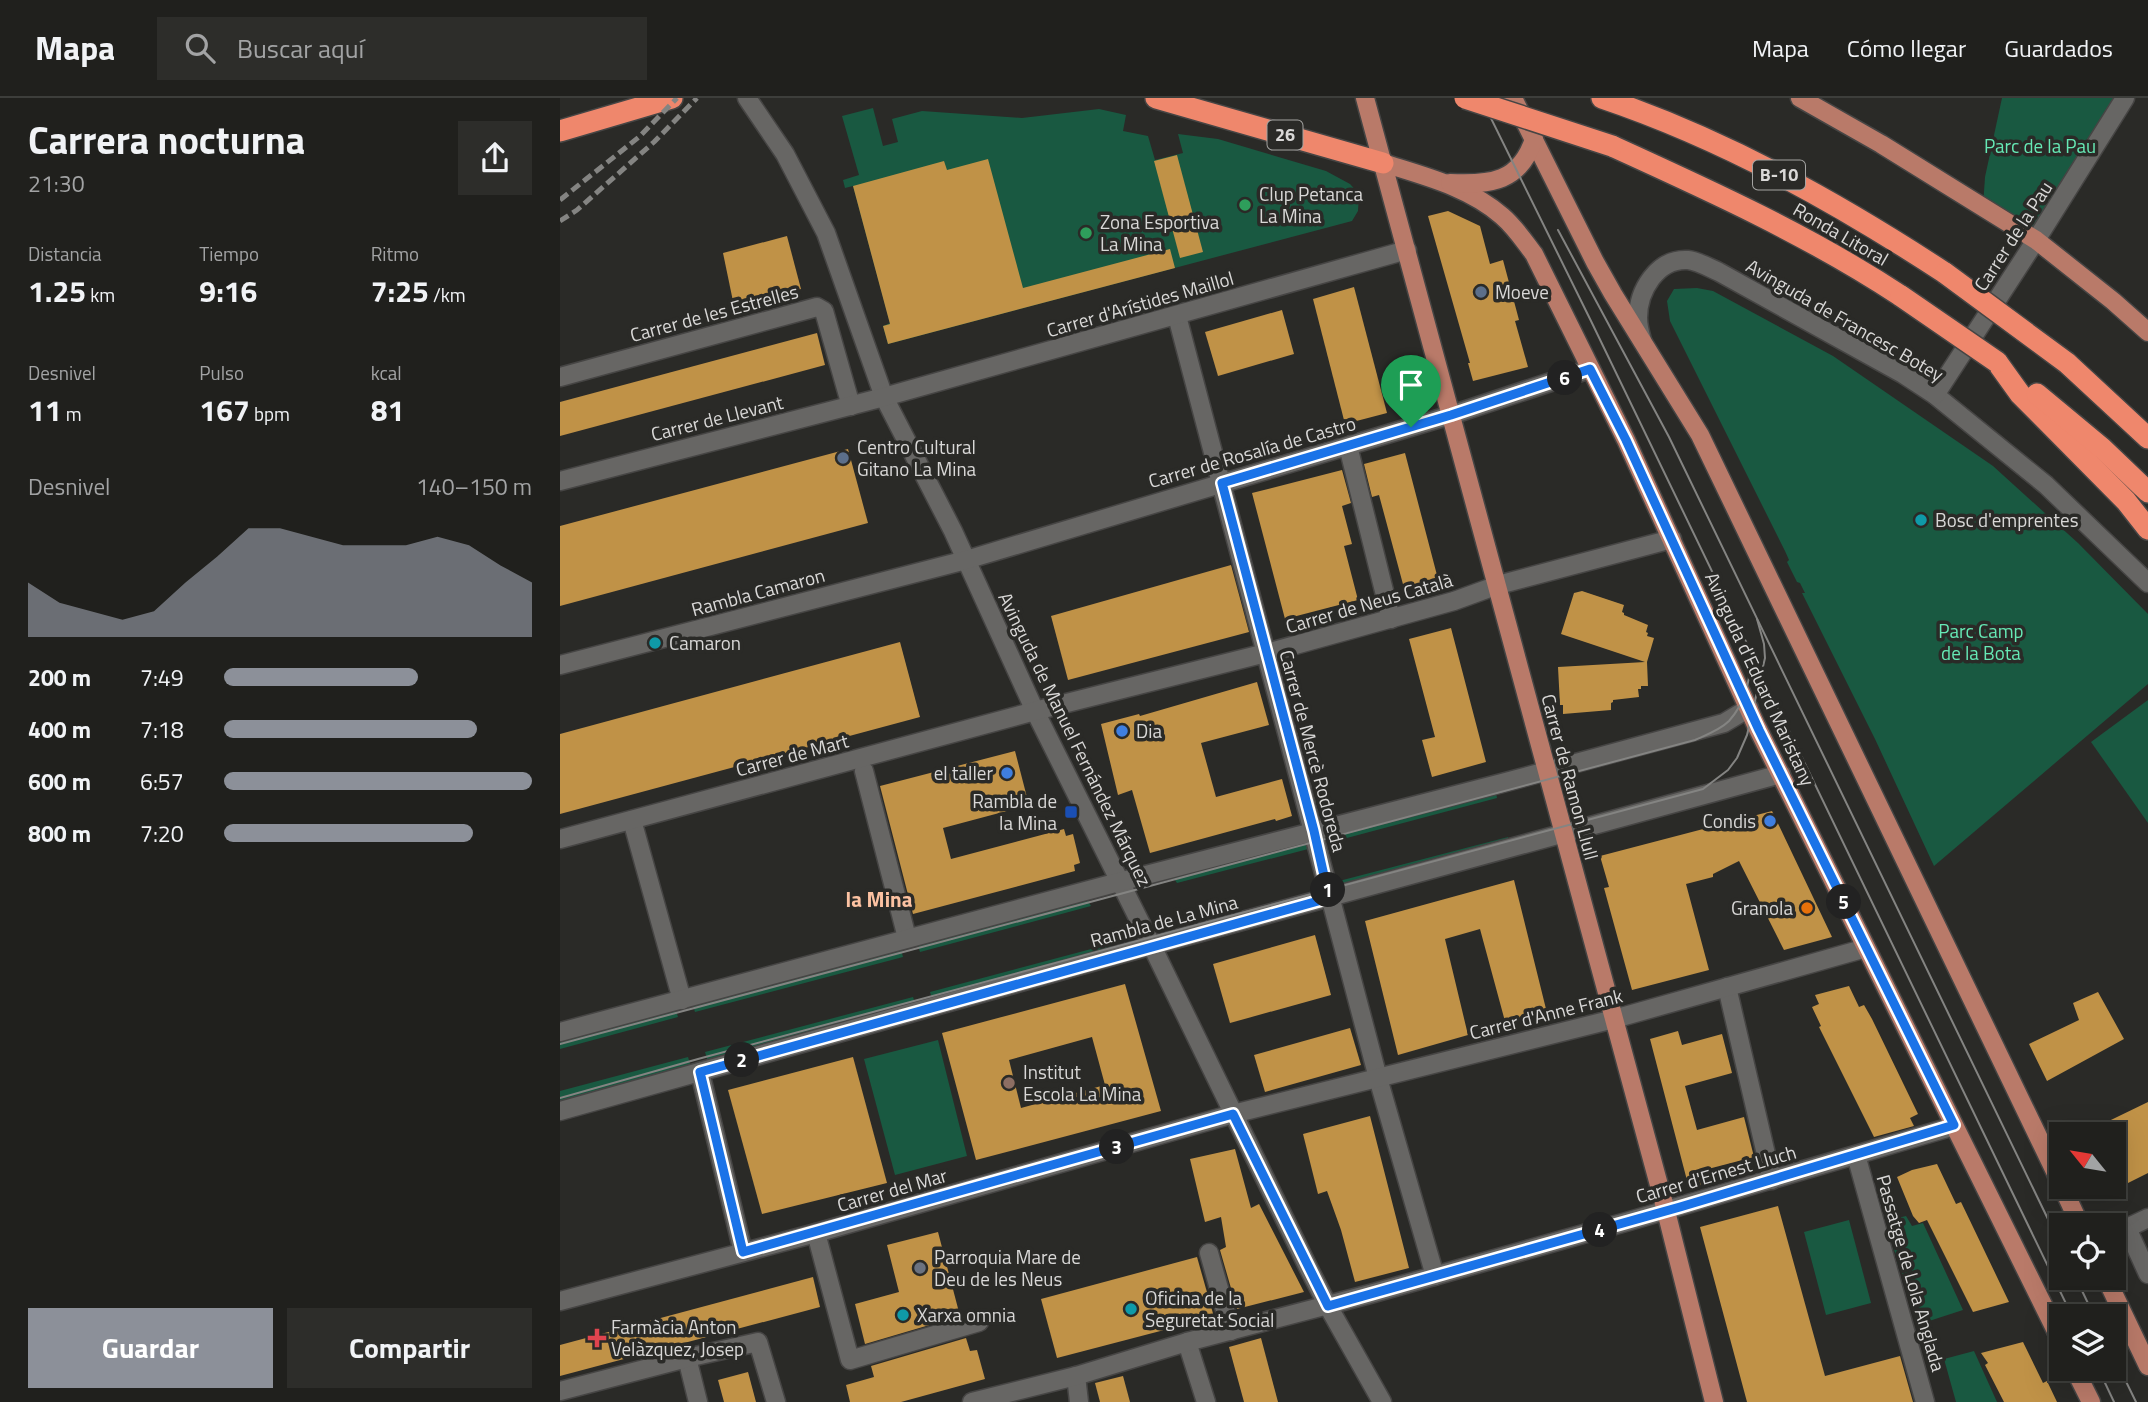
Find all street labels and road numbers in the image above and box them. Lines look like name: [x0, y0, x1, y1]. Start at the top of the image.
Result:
road number: 26: [1268, 120, 1302, 150]
road number: B-10: [1753, 160, 1805, 190]
street label: Carrer de la Pau: [1966, 175, 2059, 296]
street label: Ronda Litoral: [1788, 195, 1894, 273]
street label: Avinguda de Francesc Botey: [1741, 251, 1949, 388]
street label: Carrer d'Arístides Maillol: [1043, 263, 1237, 344]
street label: Carrer de les Estrelles: [626, 276, 801, 349]
street label: Carrer de Llevant: [648, 387, 786, 448]
street label: Carrer de Rosalía de Castro: [1145, 408, 1359, 495]
street label: Rambla Camaron: [688, 560, 828, 623]
street label: Carrer de Neus Català: [1282, 565, 1456, 640]
street label: Avinguda d'Eduard Maristany: [1698, 567, 1823, 791]
street label: Avinguda de Manuel Fernández Márquez: [991, 587, 1160, 891]
street label: Carrer de Mercè Rodoreda: [1273, 647, 1355, 856]
street label: Carrer de Ramon Llull: [1534, 691, 1607, 863]
street label: Carrer de Mart: [732, 725, 852, 783]
street label: Rambla de La Mina: [1087, 887, 1241, 954]
street label: Carrer d'Anne Frank: [1466, 980, 1625, 1047]
street label: Carrer d'Ernest Lluch: [1632, 1137, 1800, 1210]
street label: Carrer del Mar: [833, 1160, 951, 1219]
street label: Passatge de Lola Anglada: [1869, 1171, 1954, 1375]

